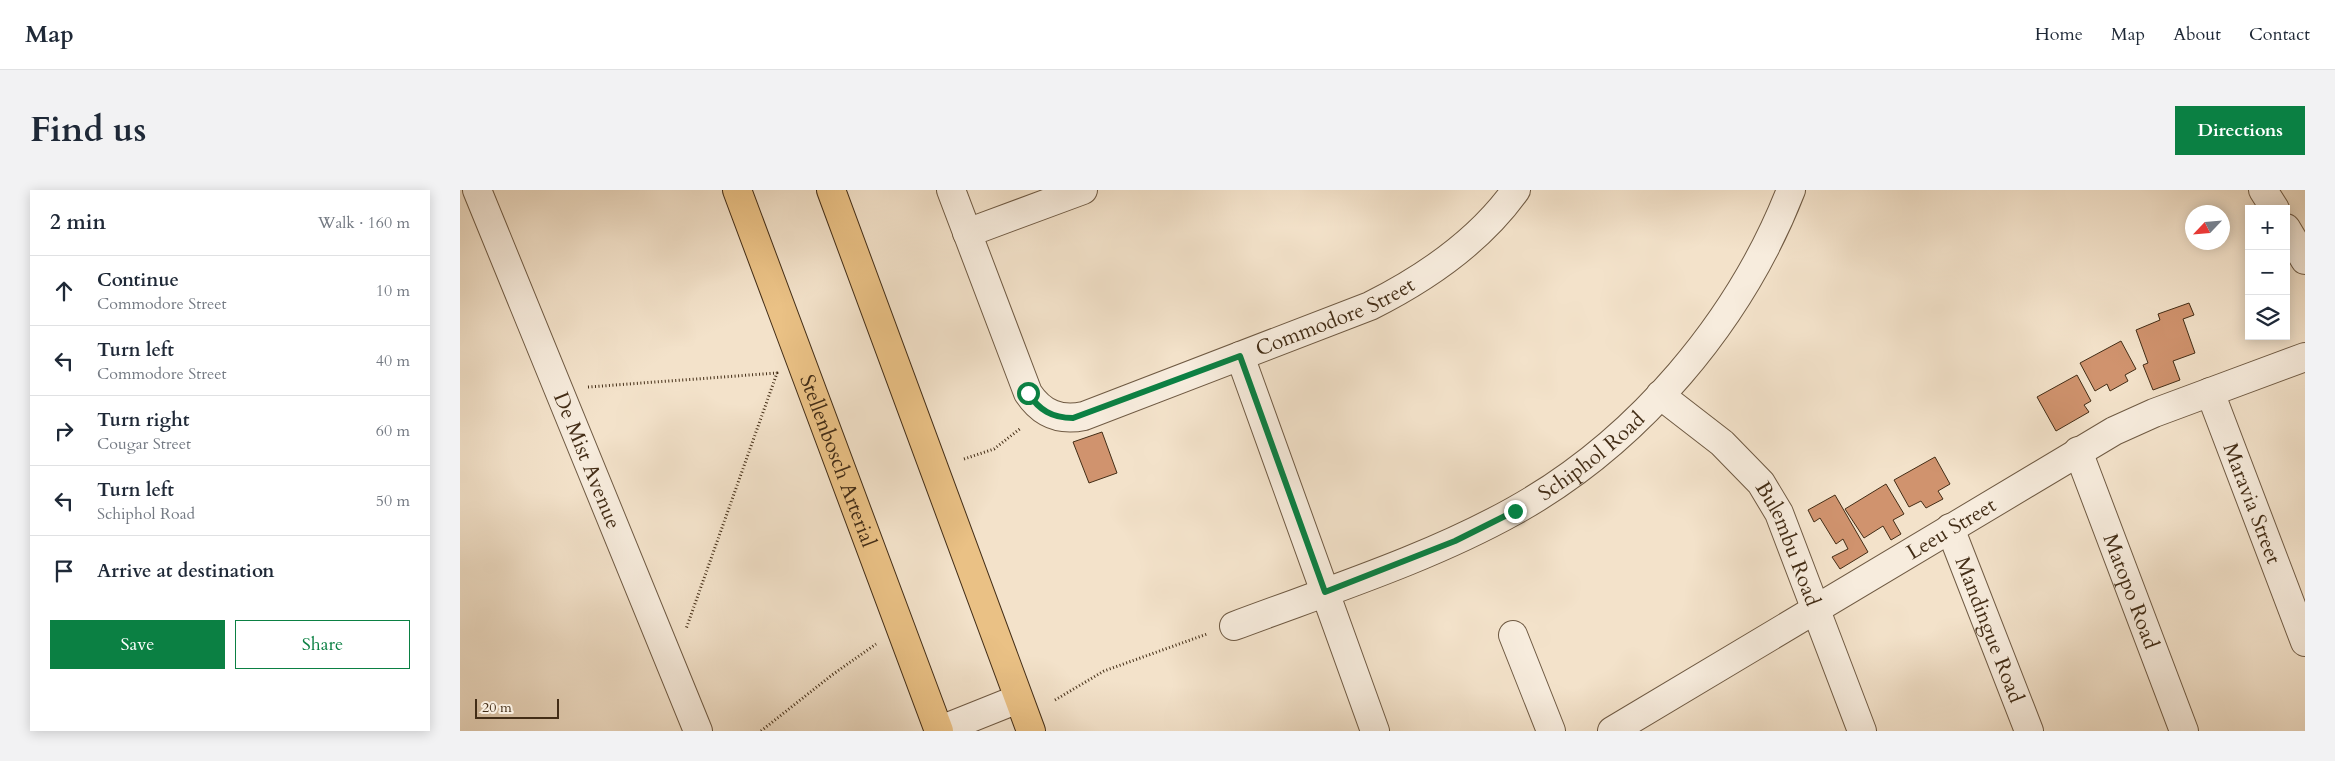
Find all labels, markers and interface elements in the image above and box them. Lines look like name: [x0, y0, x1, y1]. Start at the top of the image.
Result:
text: Map: [25, 18, 74, 51]
text: Home: [2035, 22, 2083, 47]
text: Map: [2111, 22, 2145, 47]
text: About: [2173, 22, 2221, 47]
text: Contact: [2249, 22, 2310, 47]
text: Find us: [30, 106, 146, 154]
button: Directions: [2175, 106, 2305, 155]
north arrow: [2185, 205, 2230, 250]
map controls: [2245, 205, 2290, 340]
button: +: [2245, 205, 2290, 250]
text: 2 min: [50, 208, 106, 237]
text: Walk · 160 m: [318, 212, 410, 234]
button: −: [2245, 250, 2290, 295]
text: Continue: [97, 267, 179, 293]
street label: Commodore Street: [1251, 270, 1421, 364]
icon: ahead: [50, 277, 78, 305]
text: 10 m: [376, 280, 410, 302]
text: Commodore Street: [97, 293, 227, 315]
button: layers: [2245, 295, 2290, 340]
text: Turn left: [97, 337, 174, 363]
icon: left: [50, 347, 78, 375]
text: 40 m: [376, 350, 410, 372]
text: Commodore Street: [97, 363, 227, 385]
street label: Stellenbosch Arterial: [792, 371, 883, 551]
route start: [1017, 382, 1040, 405]
street label: De Mist Avenue: [546, 388, 628, 533]
street label: Schiphol Road: [1533, 405, 1651, 508]
text: Turn right: [97, 407, 189, 433]
icon: right: [50, 417, 78, 445]
text: 60 m: [376, 420, 410, 442]
text: Cougar Street: [97, 433, 191, 455]
street label: Maravia Street: [2216, 439, 2288, 568]
street label: Bulembu Road: [1748, 476, 1827, 610]
text: Turn left: [97, 477, 174, 503]
icon: left: [50, 487, 78, 515]
text: 50 m: [376, 490, 410, 512]
street label: Leeu Street: [1901, 491, 2002, 567]
route end: [1504, 500, 1527, 523]
text: Schiphol Road: [97, 503, 195, 525]
street label: Matopo Road: [2096, 530, 2166, 653]
street label: Mandingue Road: [1948, 553, 2031, 707]
icon: arrive: [50, 557, 78, 585]
text: Arrive at destination: [97, 558, 274, 584]
button: Save: [50, 620, 225, 669]
button: Share: [235, 620, 410, 669]
scale bar: [475, 696, 559, 719]
text: 20 m: [482, 698, 512, 717]

